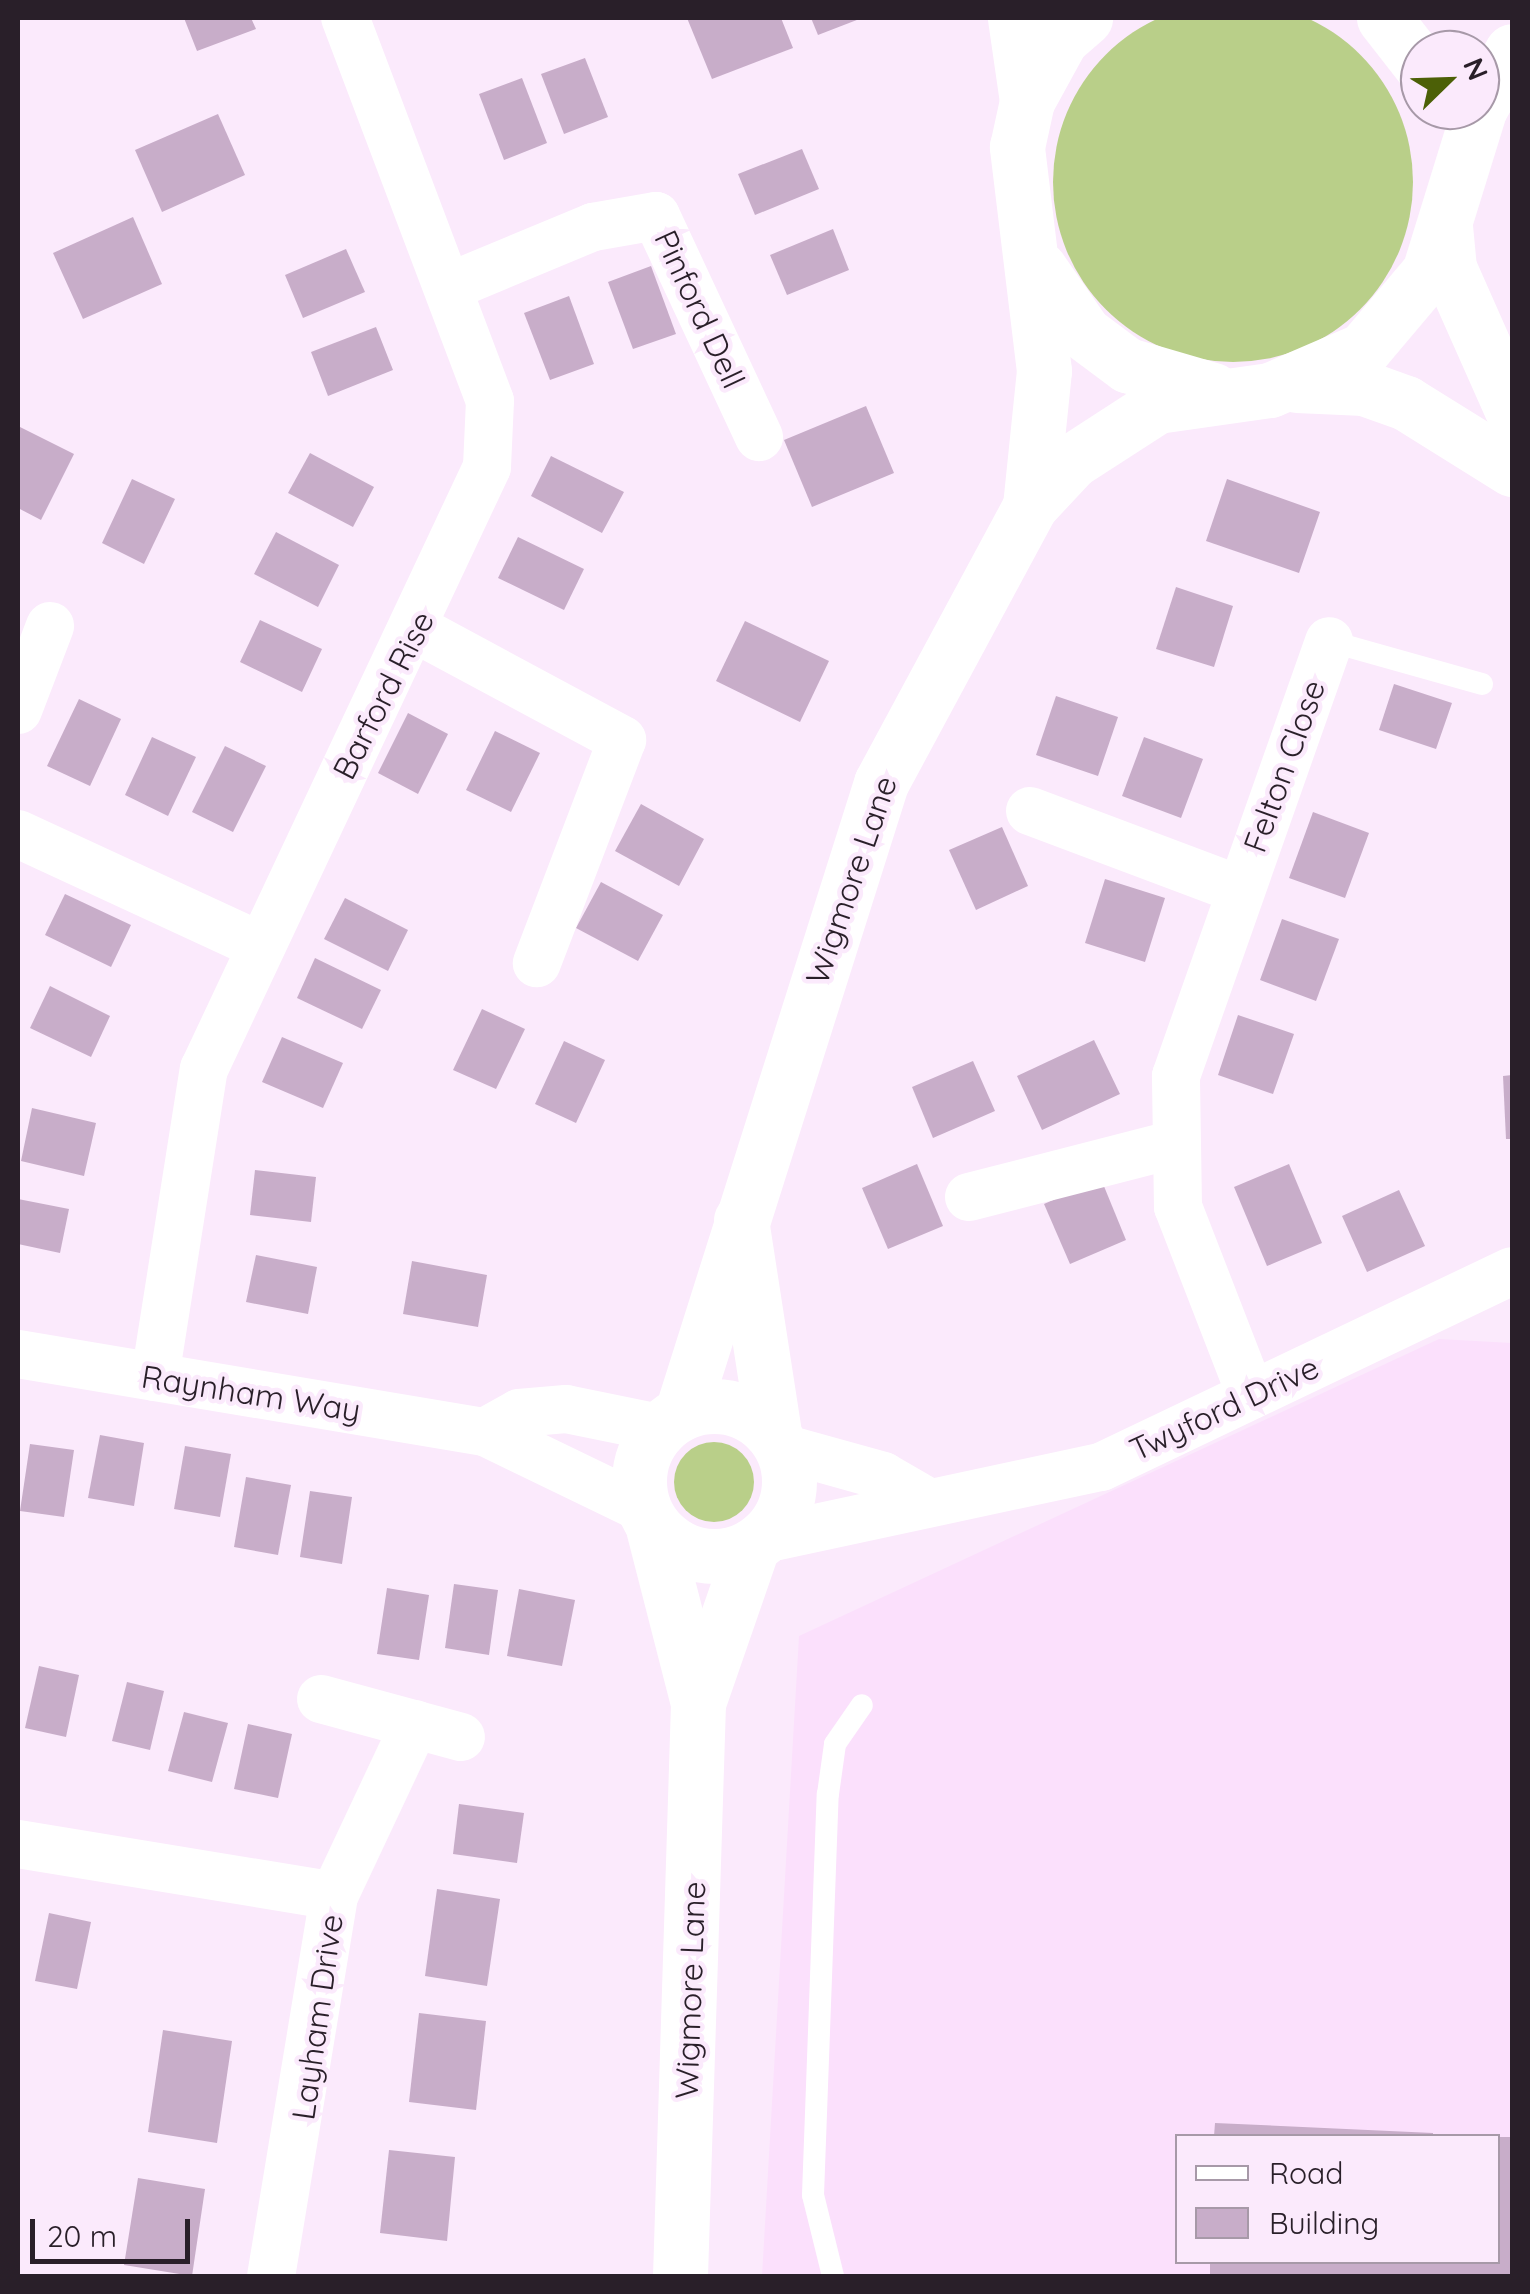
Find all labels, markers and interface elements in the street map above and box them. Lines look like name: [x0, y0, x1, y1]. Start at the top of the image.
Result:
north arrow: [1400, 30, 1500, 130]
text: N: [1456, 53, 1496, 85]
street label: Pinford Dell: [647, 224, 753, 394]
street label: Barford Rise: [324, 605, 442, 785]
street label: Felton Close: [1235, 675, 1333, 857]
street label: Wigmore Lane: [797, 771, 905, 989]
street label: Twyford Drive: [1123, 1347, 1325, 1469]
street label: Raynham Way: [139, 1357, 363, 1429]
street label: Wigmore Lane: [667, 1881, 713, 2099]
street label: Layham Drive: [284, 1912, 350, 2122]
legend: [1175, 2134, 1500, 2264]
text: Road: [1269, 2154, 1343, 2192]
scale bar: [35, 2199, 195, 2261]
text: Building: [1269, 2204, 1379, 2242]
text: 20 m: [47, 2217, 117, 2255]

